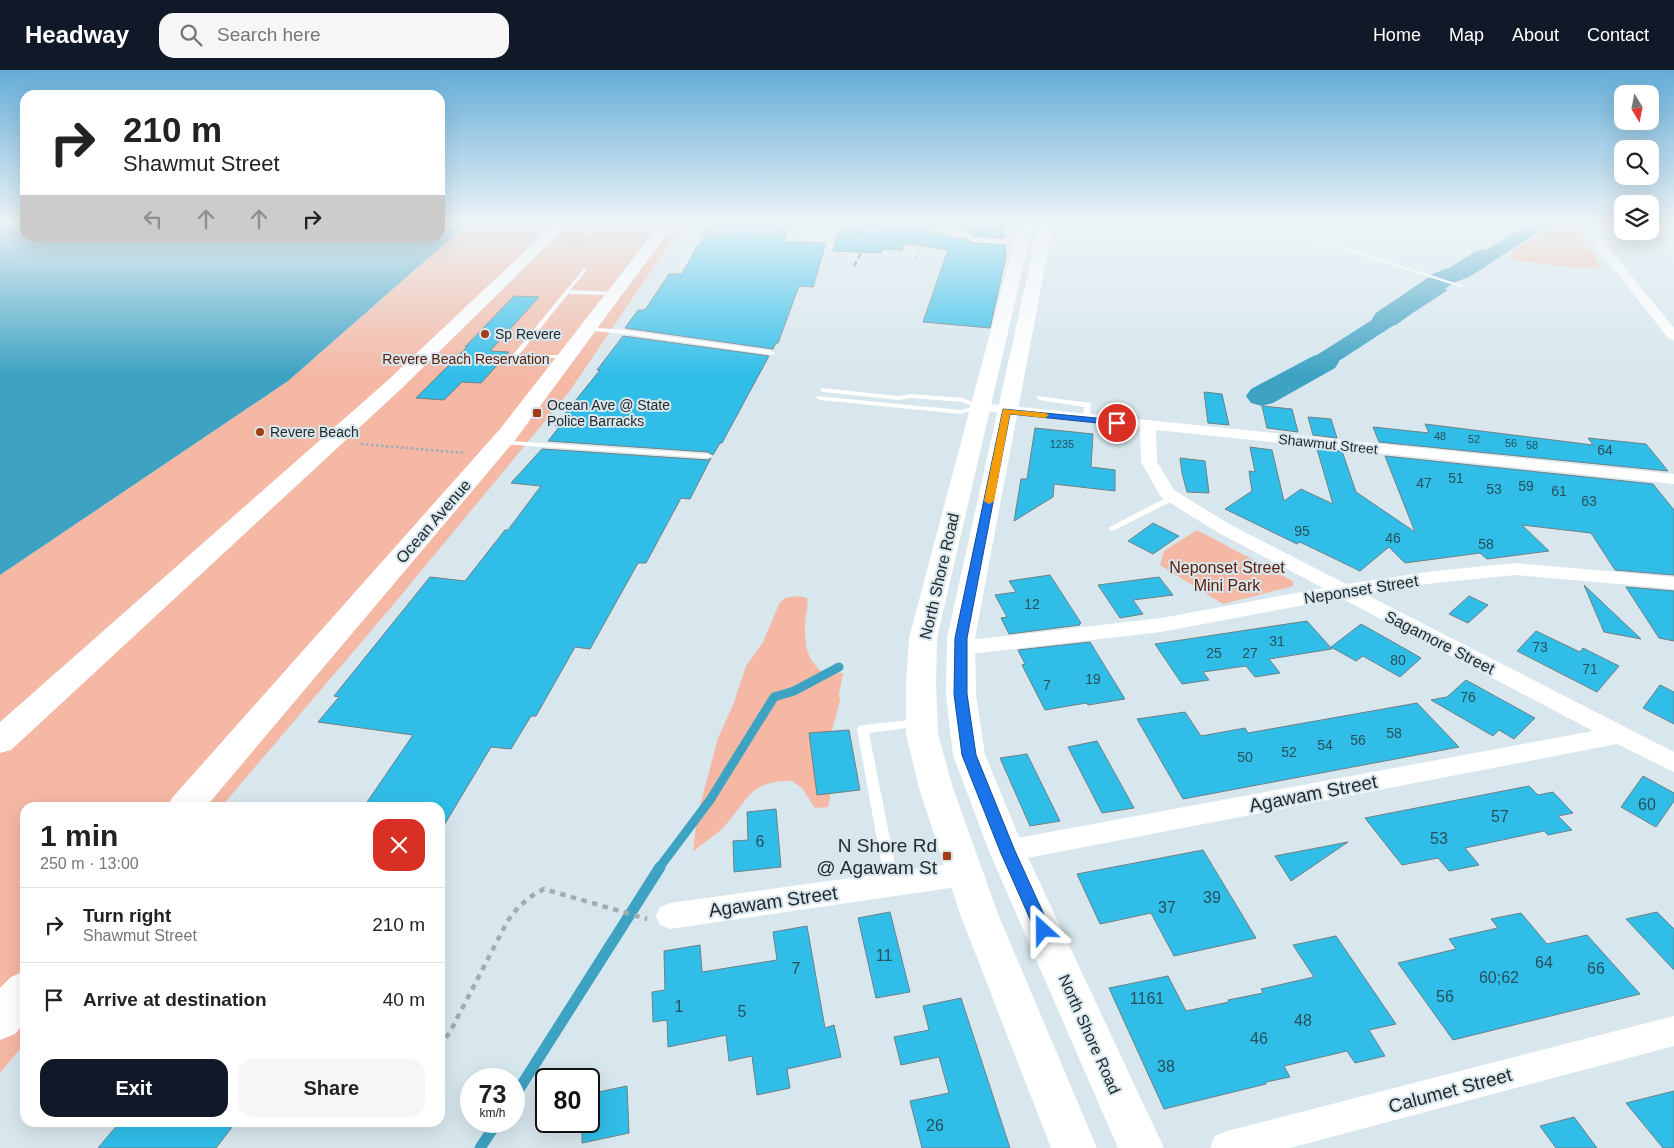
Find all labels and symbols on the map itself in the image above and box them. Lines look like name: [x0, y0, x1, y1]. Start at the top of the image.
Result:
north arrow: [1614, 85, 1659, 130]
place label: Sp Revere: [495, 326, 561, 342]
marker: Sp Revere: [479, 328, 491, 340]
park label: Revere Beach Reservation: [382, 351, 550, 367]
place label: Ocean Ave @ State Police Barracks: [547, 397, 670, 429]
pin: [1096, 402, 1138, 444]
marker: Ocean Ave @ State Police Barracks: [531, 407, 543, 419]
place label: Revere Beach: [270, 424, 359, 440]
marker: Revere Beach: [254, 426, 266, 438]
house number: 48: [1434, 430, 1446, 442]
street label: Shawmut Street: [1278, 431, 1378, 457]
house number: 52: [1468, 433, 1480, 445]
house number: 56: [1505, 437, 1517, 449]
house number: 1235: [1050, 438, 1074, 450]
house number: 58: [1526, 439, 1538, 451]
house number: 64: [1597, 442, 1613, 458]
house number: 51: [1448, 470, 1464, 486]
house number: 47: [1416, 475, 1432, 491]
street label: Ocean Avenue: [393, 476, 474, 566]
house number: 59: [1518, 478, 1534, 494]
house number: 53: [1486, 481, 1502, 497]
house number: 61: [1551, 483, 1567, 499]
house number: 63: [1581, 493, 1597, 509]
street label: North Shore Road: [917, 511, 962, 641]
house number: 95: [1294, 523, 1310, 539]
house number: 46: [1385, 530, 1401, 546]
house number: 58: [1478, 536, 1494, 552]
park label: Neponset Street Mini Park: [1169, 559, 1285, 594]
street label: Neponset Street: [1303, 572, 1420, 607]
house number: 12: [1024, 596, 1040, 612]
street label: Sagamore Street: [1382, 607, 1498, 678]
house number: 31: [1269, 633, 1285, 649]
house number: 73: [1532, 639, 1548, 655]
house number: 25: [1206, 645, 1222, 661]
house number: 27: [1242, 645, 1258, 661]
house number: 80: [1390, 652, 1406, 668]
house number: 71: [1582, 661, 1598, 677]
house number: 19: [1085, 671, 1101, 687]
house number: 7: [1043, 677, 1051, 693]
house number: 76: [1460, 689, 1476, 705]
house number: 58: [1386, 725, 1402, 741]
house number: 56: [1350, 732, 1366, 748]
house number: 54: [1317, 737, 1333, 753]
house number: 52: [1281, 744, 1297, 760]
house number: 50: [1237, 749, 1253, 765]
street label: Agawam Street: [1247, 771, 1380, 816]
house number: 60: [1638, 796, 1656, 813]
house number: 57: [1491, 808, 1509, 825]
house number: 53: [1430, 830, 1448, 847]
house number: 6: [756, 833, 765, 850]
place label: N Shore Rd @ Agawam St: [816, 835, 938, 878]
marker: N Shore Rd @ Agawam St: [941, 850, 953, 862]
street label: Agawam Street: [707, 882, 840, 921]
house number: 39: [1203, 889, 1221, 906]
house number: 37: [1158, 899, 1176, 916]
position arrow: [1016, 903, 1068, 955]
house number: 11: [876, 947, 892, 964]
house number: 64: [1535, 954, 1553, 971]
house number: 7: [792, 960, 801, 977]
house number: 66: [1587, 960, 1605, 977]
house number: 60;62: [1479, 969, 1519, 986]
street label: North Shore Road: [1056, 972, 1124, 1097]
house number: 56: [1436, 988, 1454, 1005]
house number: 1161: [1130, 990, 1164, 1007]
house number: 1: [675, 998, 684, 1015]
house number: 5: [738, 1003, 747, 1020]
house number: 48: [1294, 1012, 1312, 1029]
house number: 46: [1250, 1030, 1268, 1047]
house number: 38: [1157, 1058, 1175, 1075]
street label: Calumet Street: [1386, 1064, 1515, 1117]
speed limit sign: 80: [535, 1068, 600, 1133]
house number: 26: [926, 1117, 944, 1134]

